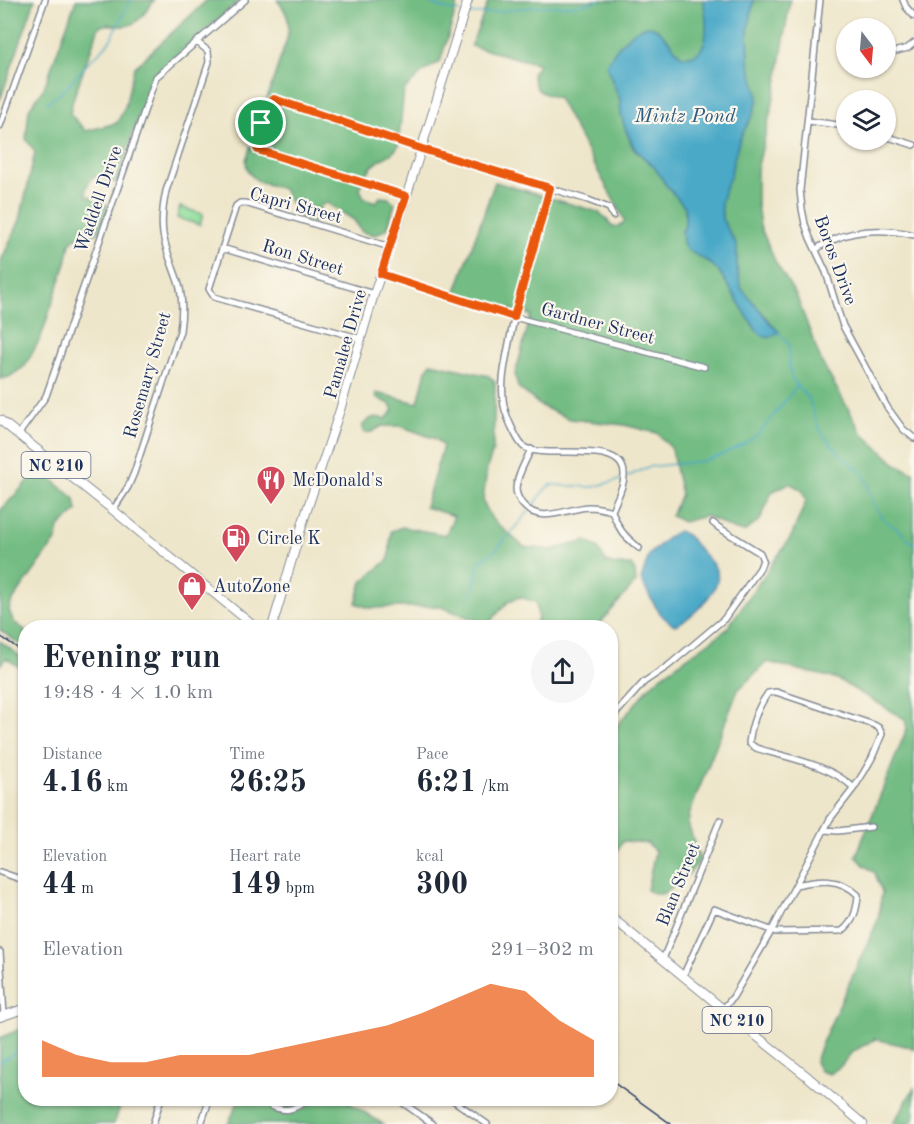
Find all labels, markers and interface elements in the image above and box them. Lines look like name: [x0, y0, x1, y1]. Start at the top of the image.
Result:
north arrow: [836, 18, 896, 78]
map controls: [836, 18, 896, 150]
button: layers: [836, 90, 896, 150]
pin: [235, 97, 286, 148]
icon: arrive: [244, 106, 277, 139]
water label: Mintz Pond: [633, 107, 736, 127]
street label: Waddell Drive: [72, 144, 126, 255]
street label: Capri Street: [247, 185, 344, 227]
street label: Boros Drive: [811, 213, 860, 307]
street label: Ron Street: [260, 237, 346, 279]
street label: Pamalee Drive: [322, 287, 370, 401]
street label: Gardner Street: [539, 300, 656, 348]
street label: Rosemary Street: [121, 310, 175, 441]
road number: NC 210: [22, 452, 90, 478]
restaurant icon: McDonald's: [255, 464, 287, 506]
place label: McDonald's: [292, 472, 383, 490]
fuel station icon: Circle K: [220, 522, 252, 564]
place label: Circle K: [257, 530, 321, 548]
shop icon: AutoZone: [176, 570, 208, 612]
place label: AutoZone: [213, 578, 290, 596]
button: share: [531, 640, 594, 703]
text: Evening run: [42, 642, 221, 675]
text: 19:48 · 4 × 1.0 km: [42, 683, 213, 703]
text: Distance: [42, 747, 102, 763]
text: Time: [229, 747, 265, 763]
text: Pace: [416, 747, 448, 763]
text: 4.16: [42, 768, 103, 798]
text: 26:25: [229, 768, 307, 798]
text: 6:21: [416, 768, 477, 798]
text: km: [103, 779, 128, 795]
text: /km: [477, 779, 509, 795]
street label: Blan Street: [654, 840, 704, 929]
text: Elevation: [42, 849, 107, 865]
text: Heart rate: [229, 849, 301, 865]
text: kcal: [416, 849, 444, 865]
text: 44: [42, 870, 77, 900]
text: 149: [229, 870, 281, 900]
text: 300: [416, 870, 468, 900]
text: m: [77, 881, 94, 897]
text: bpm: [281, 881, 315, 897]
text: Elevation: [42, 940, 123, 960]
text: 291–302 m: [491, 940, 594, 960]
road number: NC 210: [702, 1007, 771, 1033]

